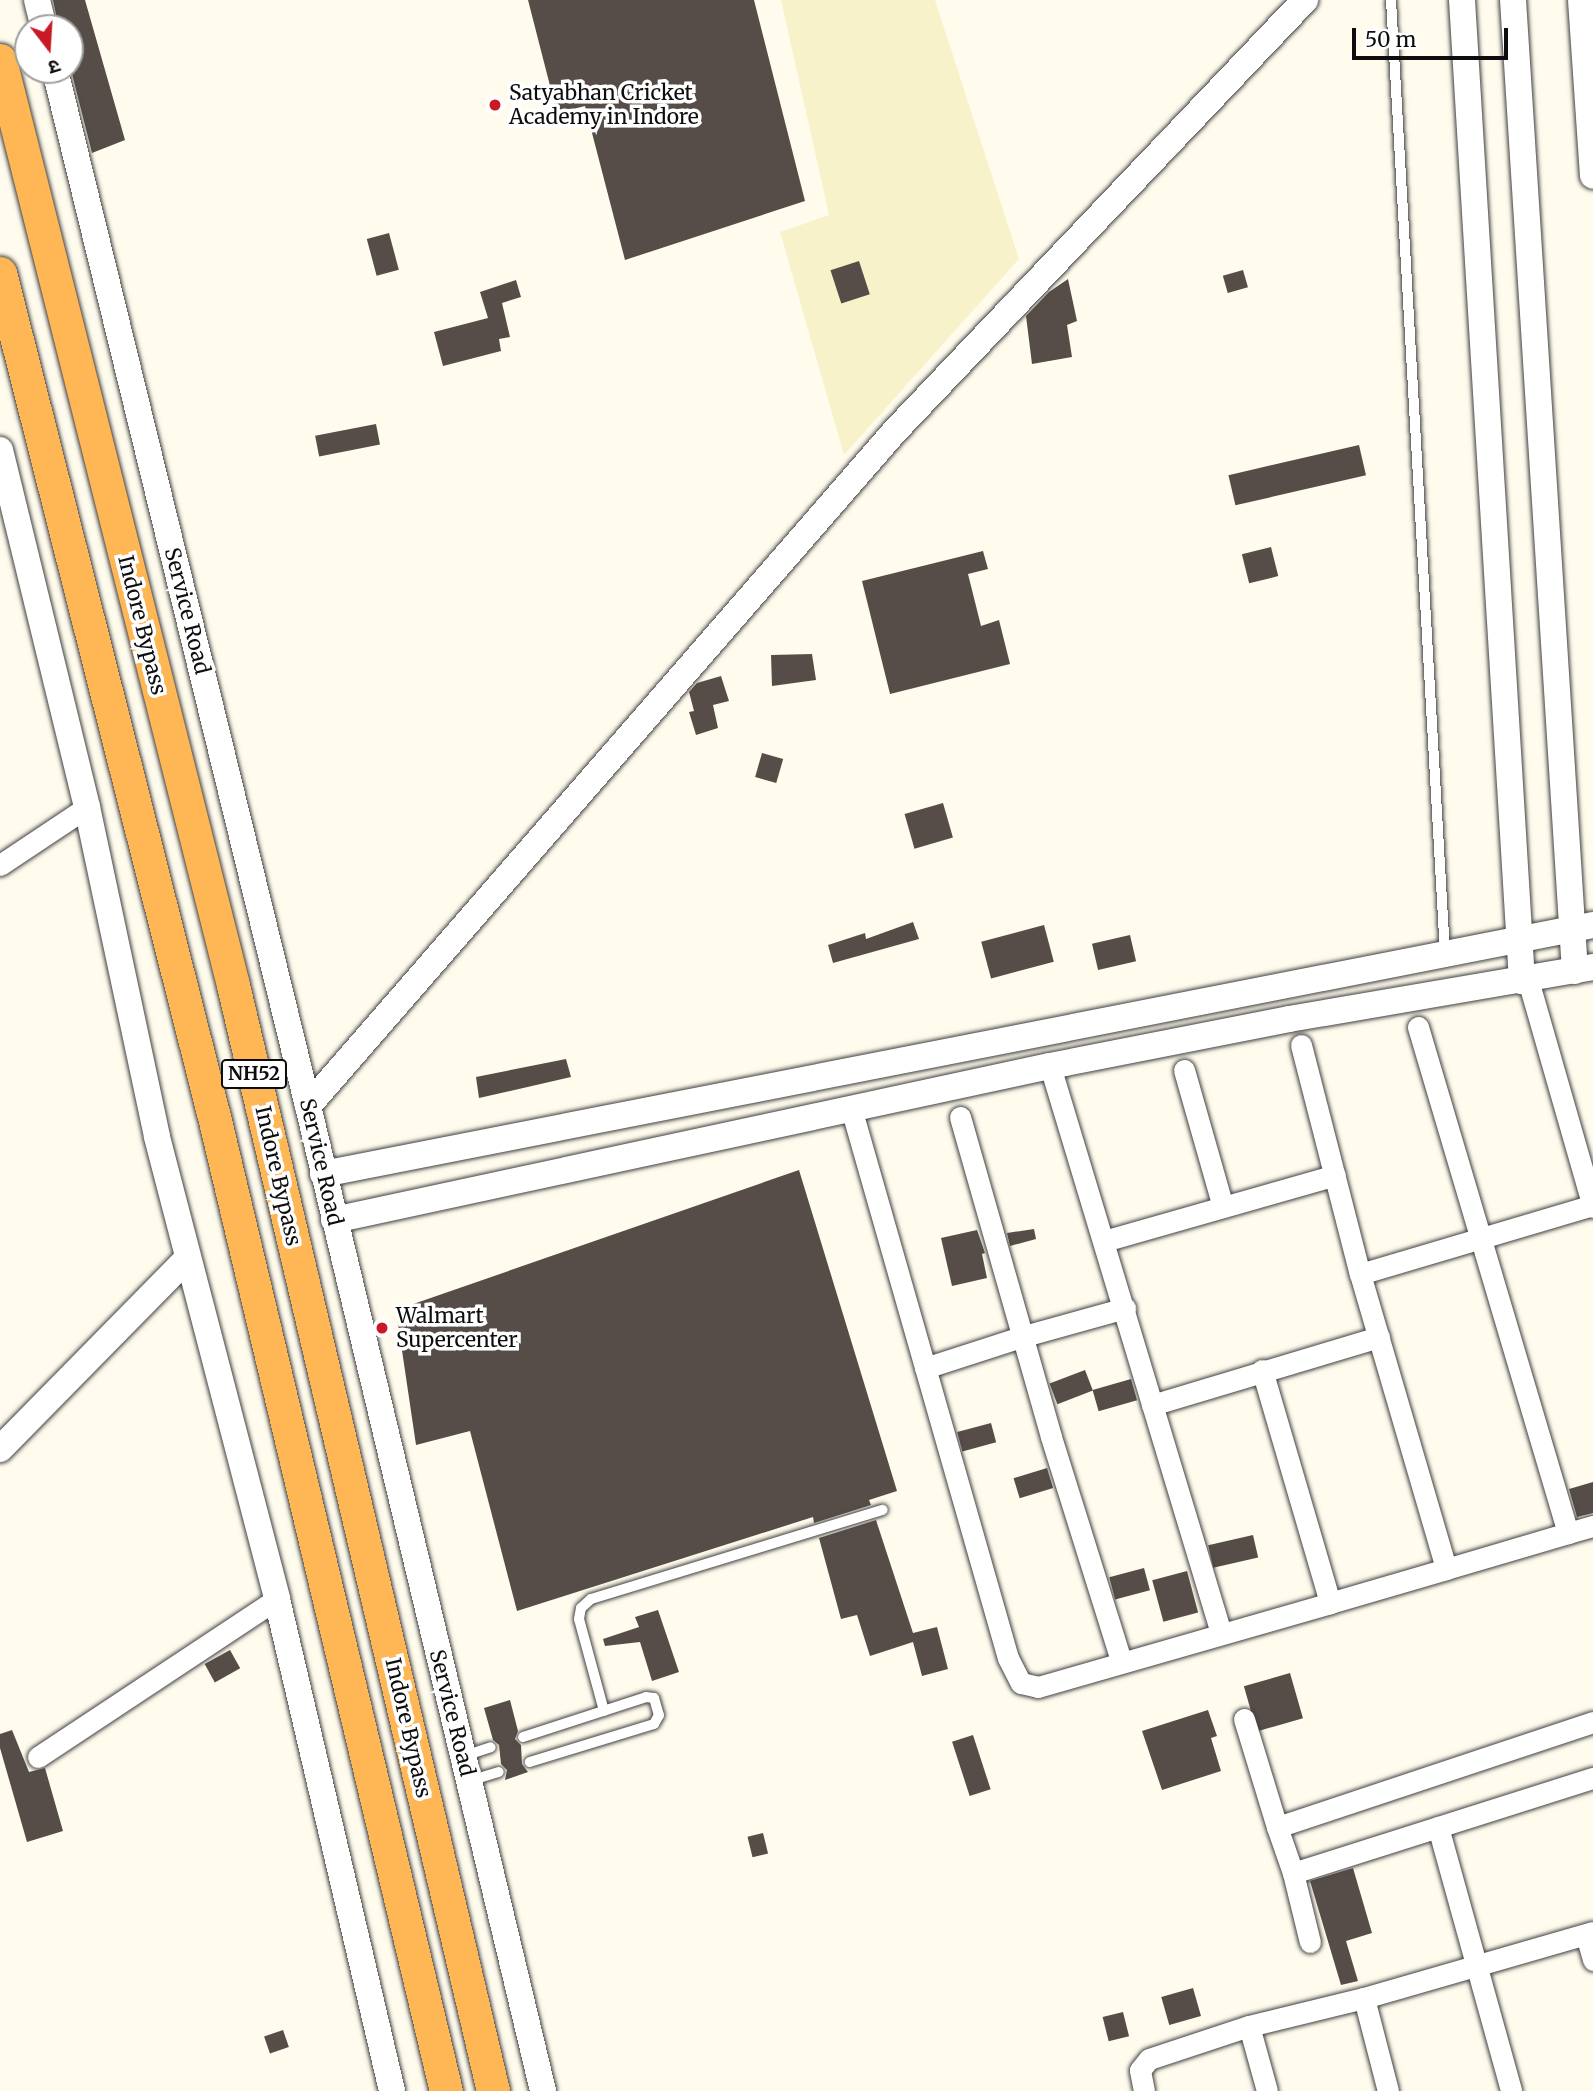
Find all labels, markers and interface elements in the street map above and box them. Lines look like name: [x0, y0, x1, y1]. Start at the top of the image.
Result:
north arrow: [14, 14, 84, 84]
scale bar: [1355, 14, 1511, 58]
text: 50 m: [1365, 26, 1416, 53]
text: उ: [46, 54, 63, 80]
place label: Satyabhan Cricket Academy in Indore: [509, 80, 699, 130]
marker: Satyabhan Cricket Academy in Indore: [487, 97, 503, 113]
street label: Service Road: [159, 545, 215, 677]
street label: Indore Bypass: [113, 553, 171, 697]
road number: NH52: [221, 1058, 287, 1090]
street label: Service Road: [294, 1096, 348, 1228]
street label: Indore Bypass: [250, 1104, 306, 1248]
place label: Walmart Supercenter: [396, 1303, 518, 1353]
marker: Walmart Supercenter: [374, 1320, 390, 1336]
street label: Service Road: [424, 1647, 480, 1779]
street label: Indore Bypass: [380, 1656, 436, 1800]

